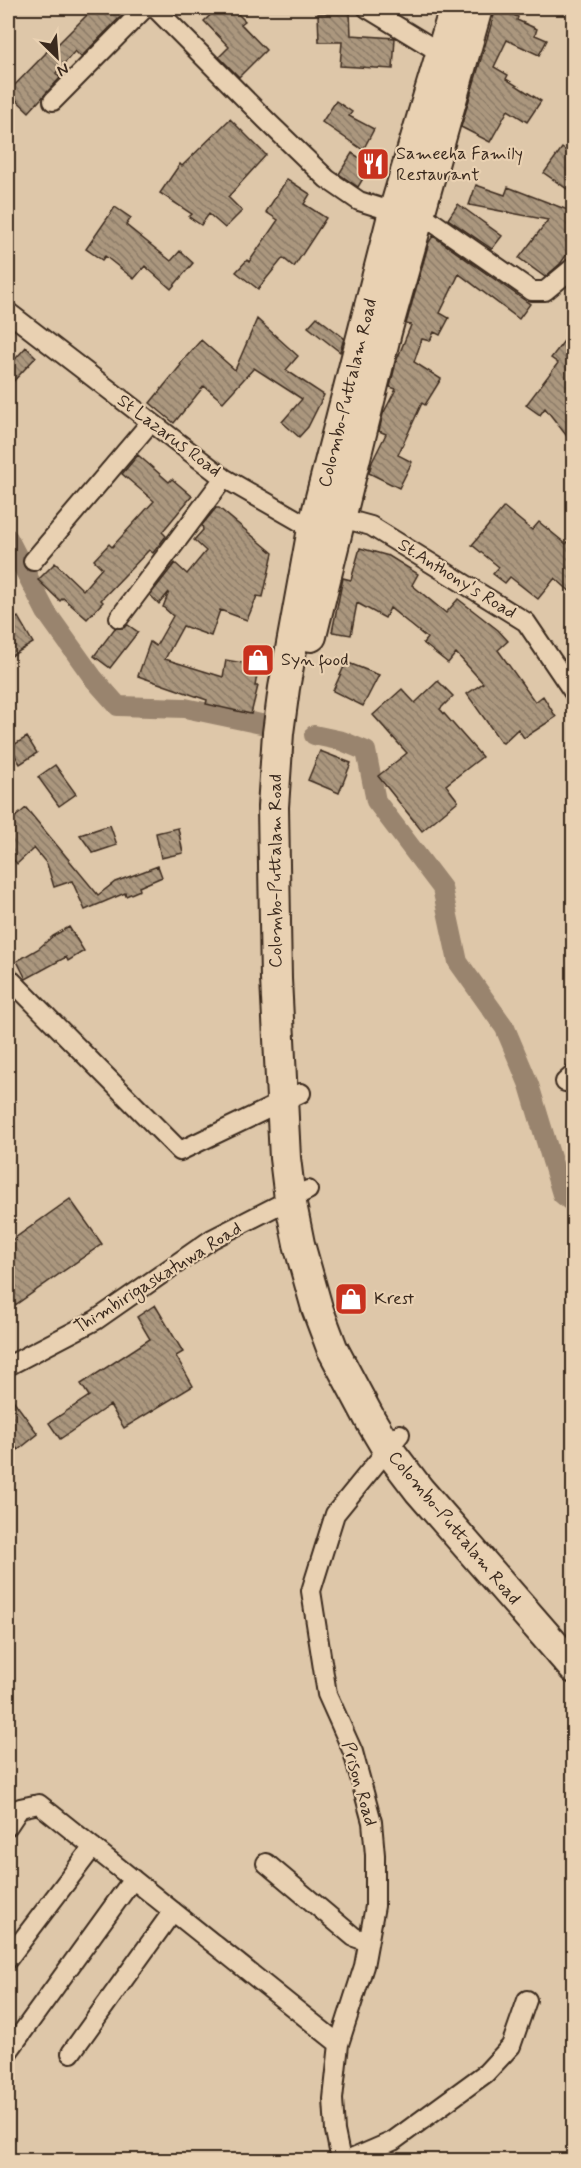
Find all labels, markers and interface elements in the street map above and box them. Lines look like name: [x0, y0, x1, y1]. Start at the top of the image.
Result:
north arrow: [27, 27, 87, 87]
text: N: [53, 57, 72, 81]
place label: Sameeha Family Restaurant: [396, 142, 523, 187]
restaurant icon: Sameeha Family Restaurant: [355, 146, 391, 182]
street label: Colombo-Puttalam Road: [313, 296, 383, 490]
street label: St Lazarus Road: [112, 389, 226, 483]
street label: St.Anthony's Road: [393, 533, 521, 625]
shop icon: Syn food: [240, 642, 276, 678]
place label: Syn food: [281, 648, 348, 674]
street label: Colombo-Puttalam Road: [264, 774, 288, 968]
street label: Thimbirigaskatuwa Road: [70, 1217, 247, 1340]
shop icon: Krest: [333, 1281, 369, 1317]
place label: Krest: [374, 1287, 415, 1311]
street label: Colombo-Puttalam Road: [382, 1446, 526, 1610]
street label: Prison Road: [336, 1739, 382, 1829]

